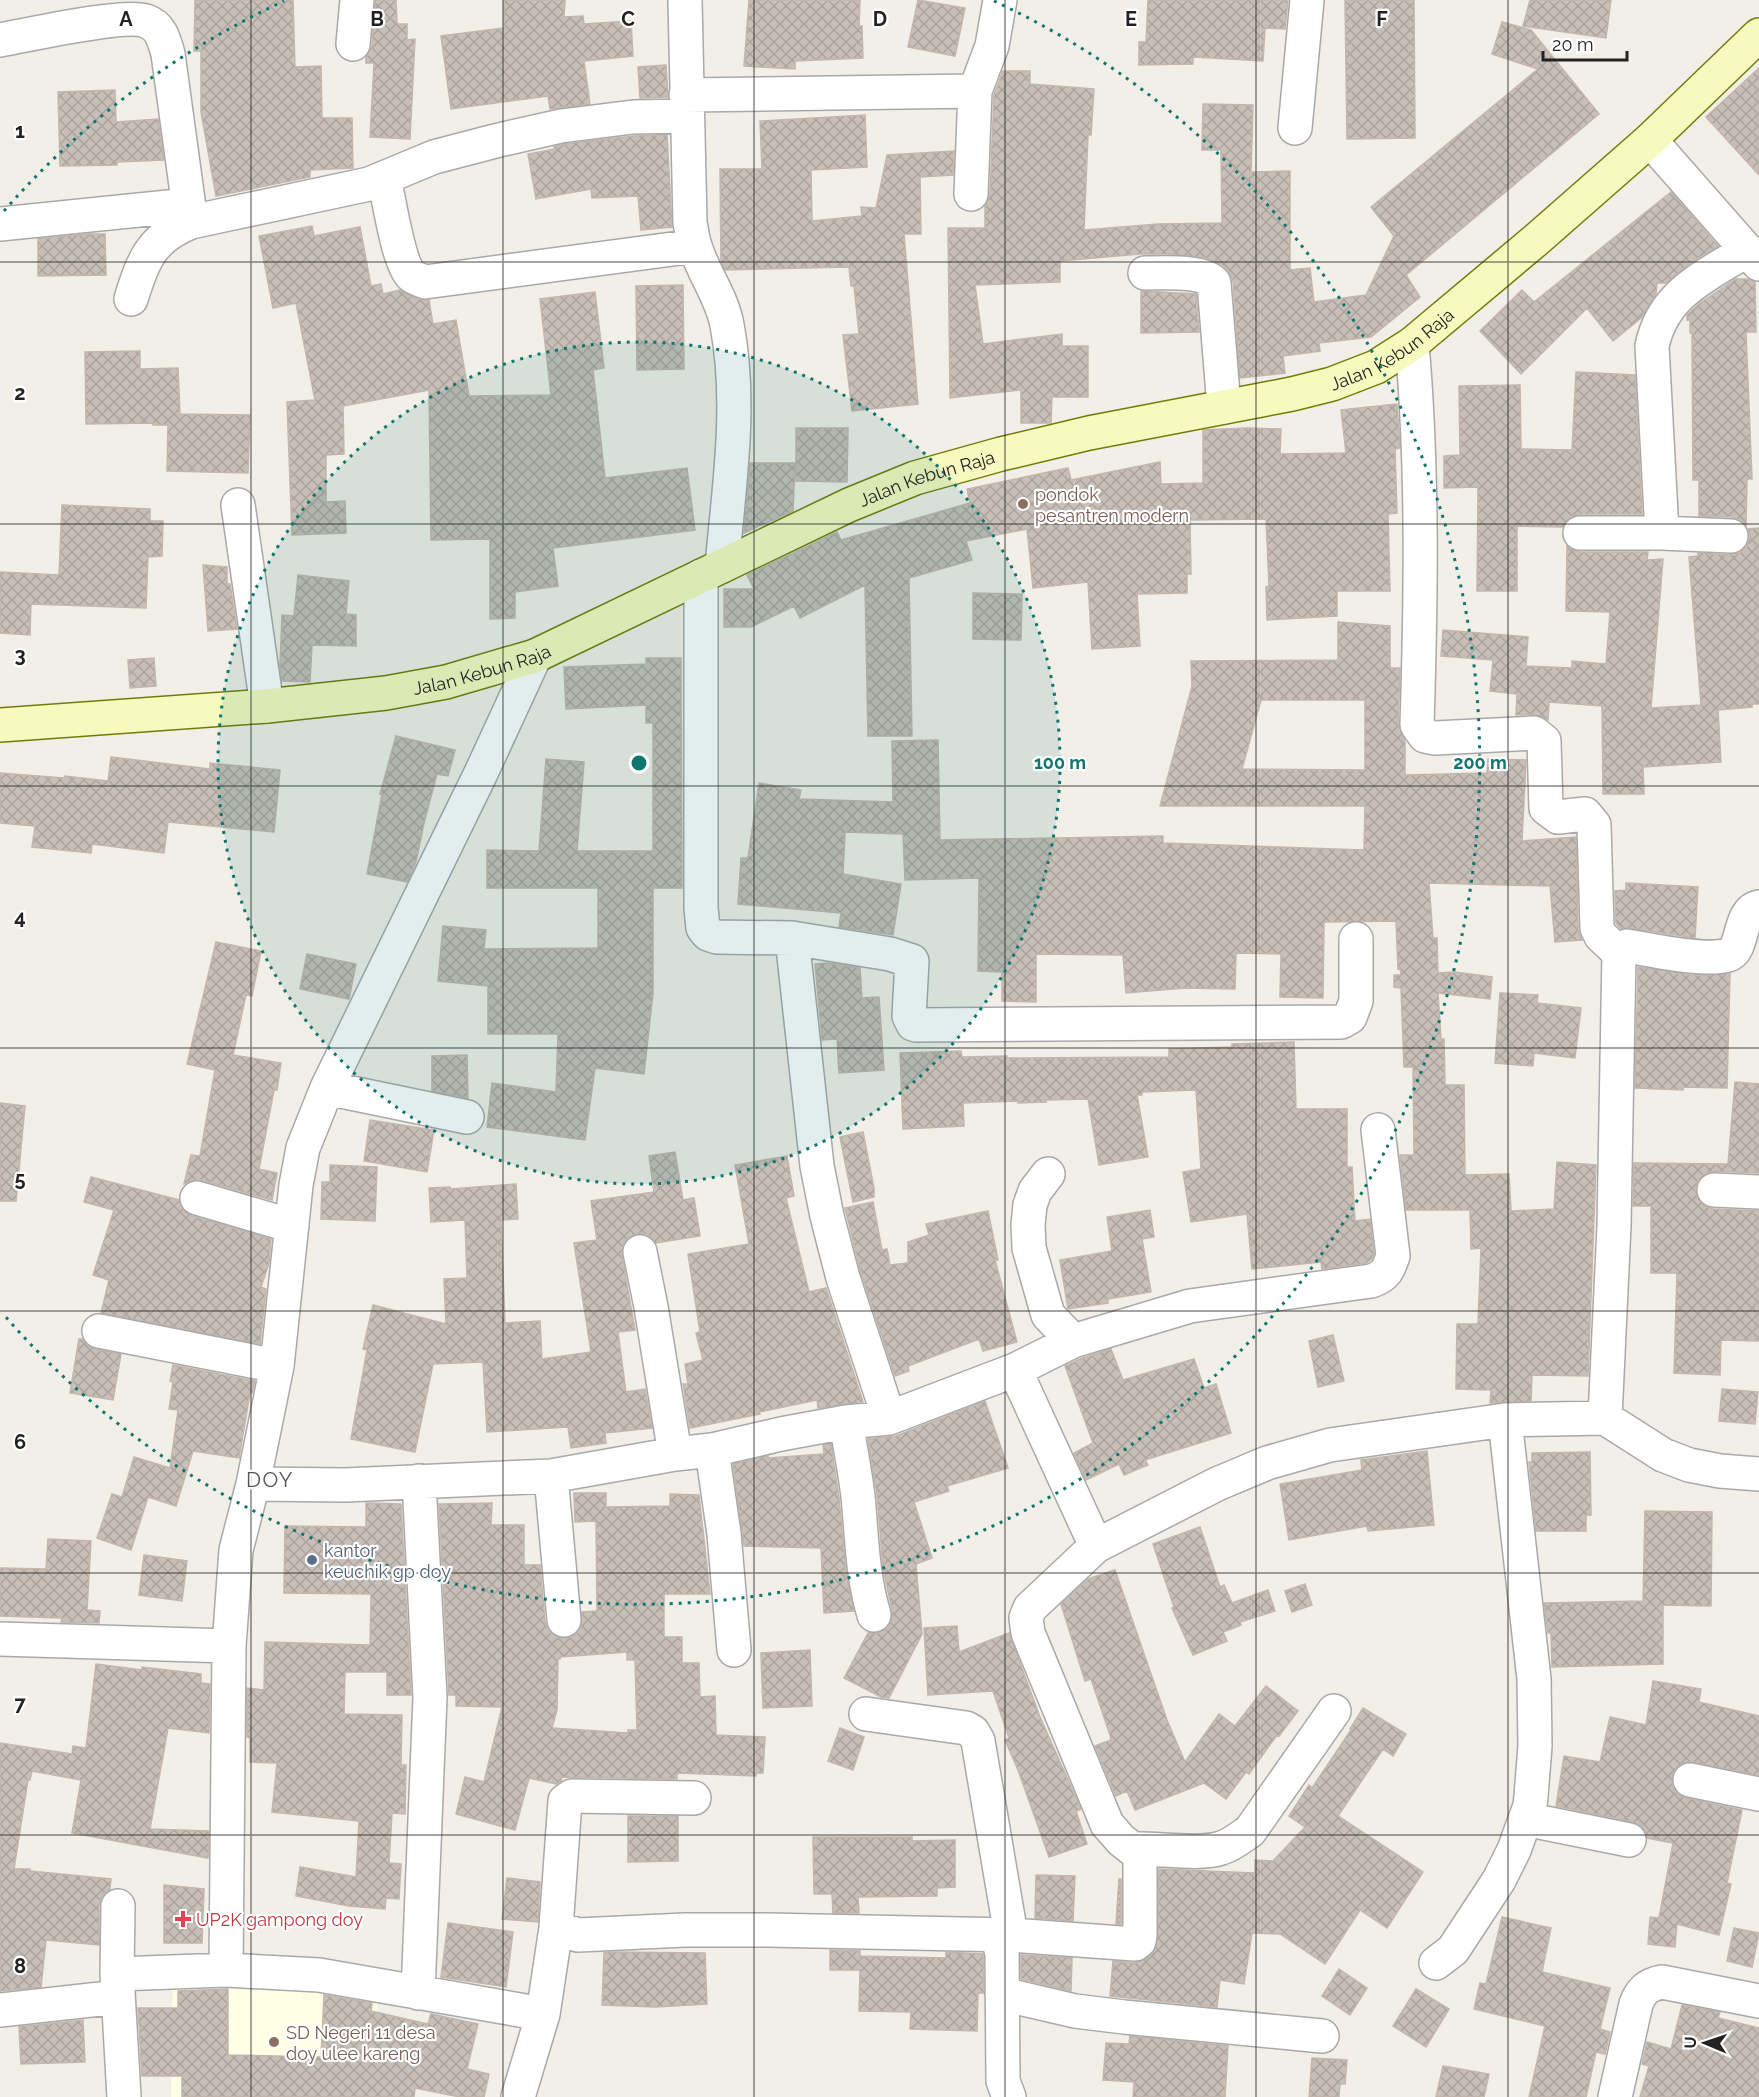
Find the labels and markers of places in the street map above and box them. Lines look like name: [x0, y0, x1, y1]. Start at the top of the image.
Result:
place label: pondok pesantren modern: [1035, 484, 1189, 526]
marker: pondok pesantren modern: [1016, 497, 1030, 511]
centre of rings: [629, 753, 649, 773]
place label: kantor keuchik gp doy: [324, 1540, 451, 1582]
marker: kantor keuchik gp doy: [305, 1553, 319, 1567]
place label: UP2K gampong doy: [196, 1909, 363, 1930]
marker: UP2K gampong doy: [174, 1910, 192, 1928]
place label: SD Negeri 11 desa doy ulee kareng: [286, 2022, 435, 2064]
marker: SD Negeri 11 desa doy ulee kareng: [267, 2035, 281, 2049]

